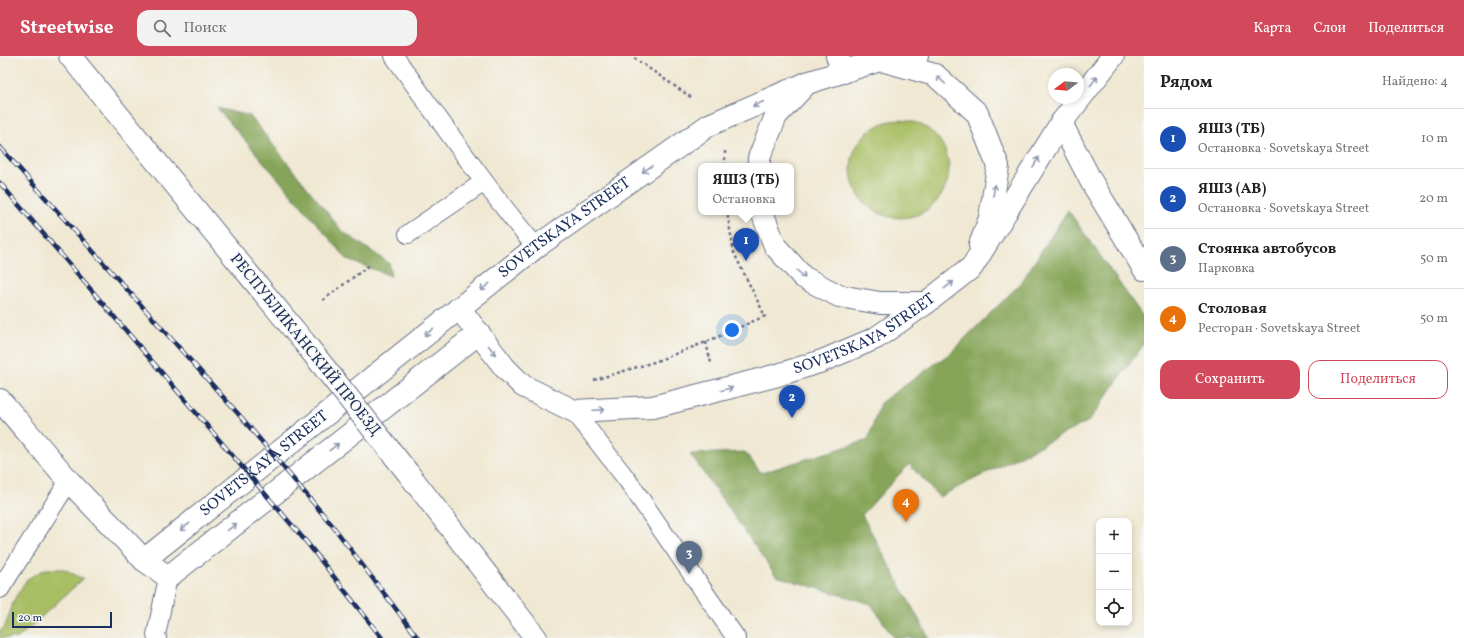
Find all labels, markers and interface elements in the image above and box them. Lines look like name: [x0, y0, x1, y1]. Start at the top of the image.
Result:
search box: [137, 10, 417, 46]
text: Streetwise: [20, 15, 113, 41]
icon: search: [151, 17, 173, 39]
text: Поиск: [183, 18, 226, 39]
text: Карта: [1253, 19, 1291, 38]
text: Слои: [1313, 19, 1346, 38]
text: Поделиться: [1368, 19, 1444, 38]
north arrow: [1048, 68, 1084, 104]
text: Рядом: [1160, 71, 1213, 94]
text: Найдено: 4: [1382, 73, 1448, 91]
one-way arrow: [936, 76, 946, 85]
one-way arrow: [1089, 76, 1098, 87]
one-way arrow: [753, 101, 765, 108]
text: ЯШЗ (ТБ): [1198, 119, 1265, 140]
text: 1: [1170, 130, 1176, 148]
text: 10 m: [1421, 130, 1448, 148]
text: Остановка · Sovetskaya Street: [1198, 140, 1369, 158]
one-way arrow: [1032, 157, 1041, 168]
popup: [698, 163, 794, 215]
one-way arrow: [642, 165, 653, 173]
text: ЯШЗ (ТБ): [713, 170, 779, 191]
street label: SOVETSKAYA STREET: [494, 172, 635, 284]
text: ЯШЗ (АВ): [1198, 179, 1266, 200]
one-way arrow: [990, 184, 998, 197]
text: 2: [1170, 190, 1176, 208]
text: 20 m: [1419, 190, 1448, 208]
text: Остановка: [713, 191, 776, 209]
text: Остановка · Sovetskaya Street: [1198, 200, 1369, 218]
pin: 1: [733, 228, 759, 261]
text: Стоянка автобусов: [1198, 239, 1336, 260]
street label: РЕСПУБЛИКАНСКИЙ ПРОЕЗД: [224, 249, 386, 441]
text: 3: [1170, 250, 1176, 268]
text: 50 m: [1420, 250, 1448, 268]
text: Парковка: [1198, 260, 1255, 278]
one-way arrow: [796, 269, 806, 279]
one-way arrow: [943, 281, 954, 289]
one-way arrow: [480, 283, 491, 291]
street label: SOVETSKAYA STREET: [790, 288, 940, 380]
text: Столовая: [1198, 299, 1267, 320]
text: 4: [1169, 310, 1177, 328]
text: 50 m: [1420, 310, 1448, 328]
your location: [722, 320, 742, 340]
text: Ресторан · Sovetskaya Street: [1198, 320, 1361, 338]
one-way arrow: [423, 328, 434, 337]
one-way arrow: [488, 344, 496, 355]
button: Сохранить: [1160, 360, 1300, 399]
button: Поделиться: [1308, 360, 1448, 399]
one-way arrow: [720, 385, 733, 392]
pin: 2: [779, 385, 805, 418]
street label: SOVETSKAYA STREET: [195, 406, 333, 522]
one-way arrow: [592, 406, 605, 413]
one-way arrow: [328, 442, 339, 451]
pin: 4: [893, 489, 919, 522]
map controls: [1096, 518, 1132, 626]
button: +: [1096, 518, 1132, 554]
one-way arrow: [180, 523, 191, 532]
one-way arrow: [226, 523, 237, 531]
pin: 3: [676, 541, 702, 574]
button: −: [1096, 554, 1132, 590]
button: locate: [1096, 590, 1132, 626]
scale bar: [12, 610, 112, 629]
text: 20 m: [18, 611, 42, 626]

